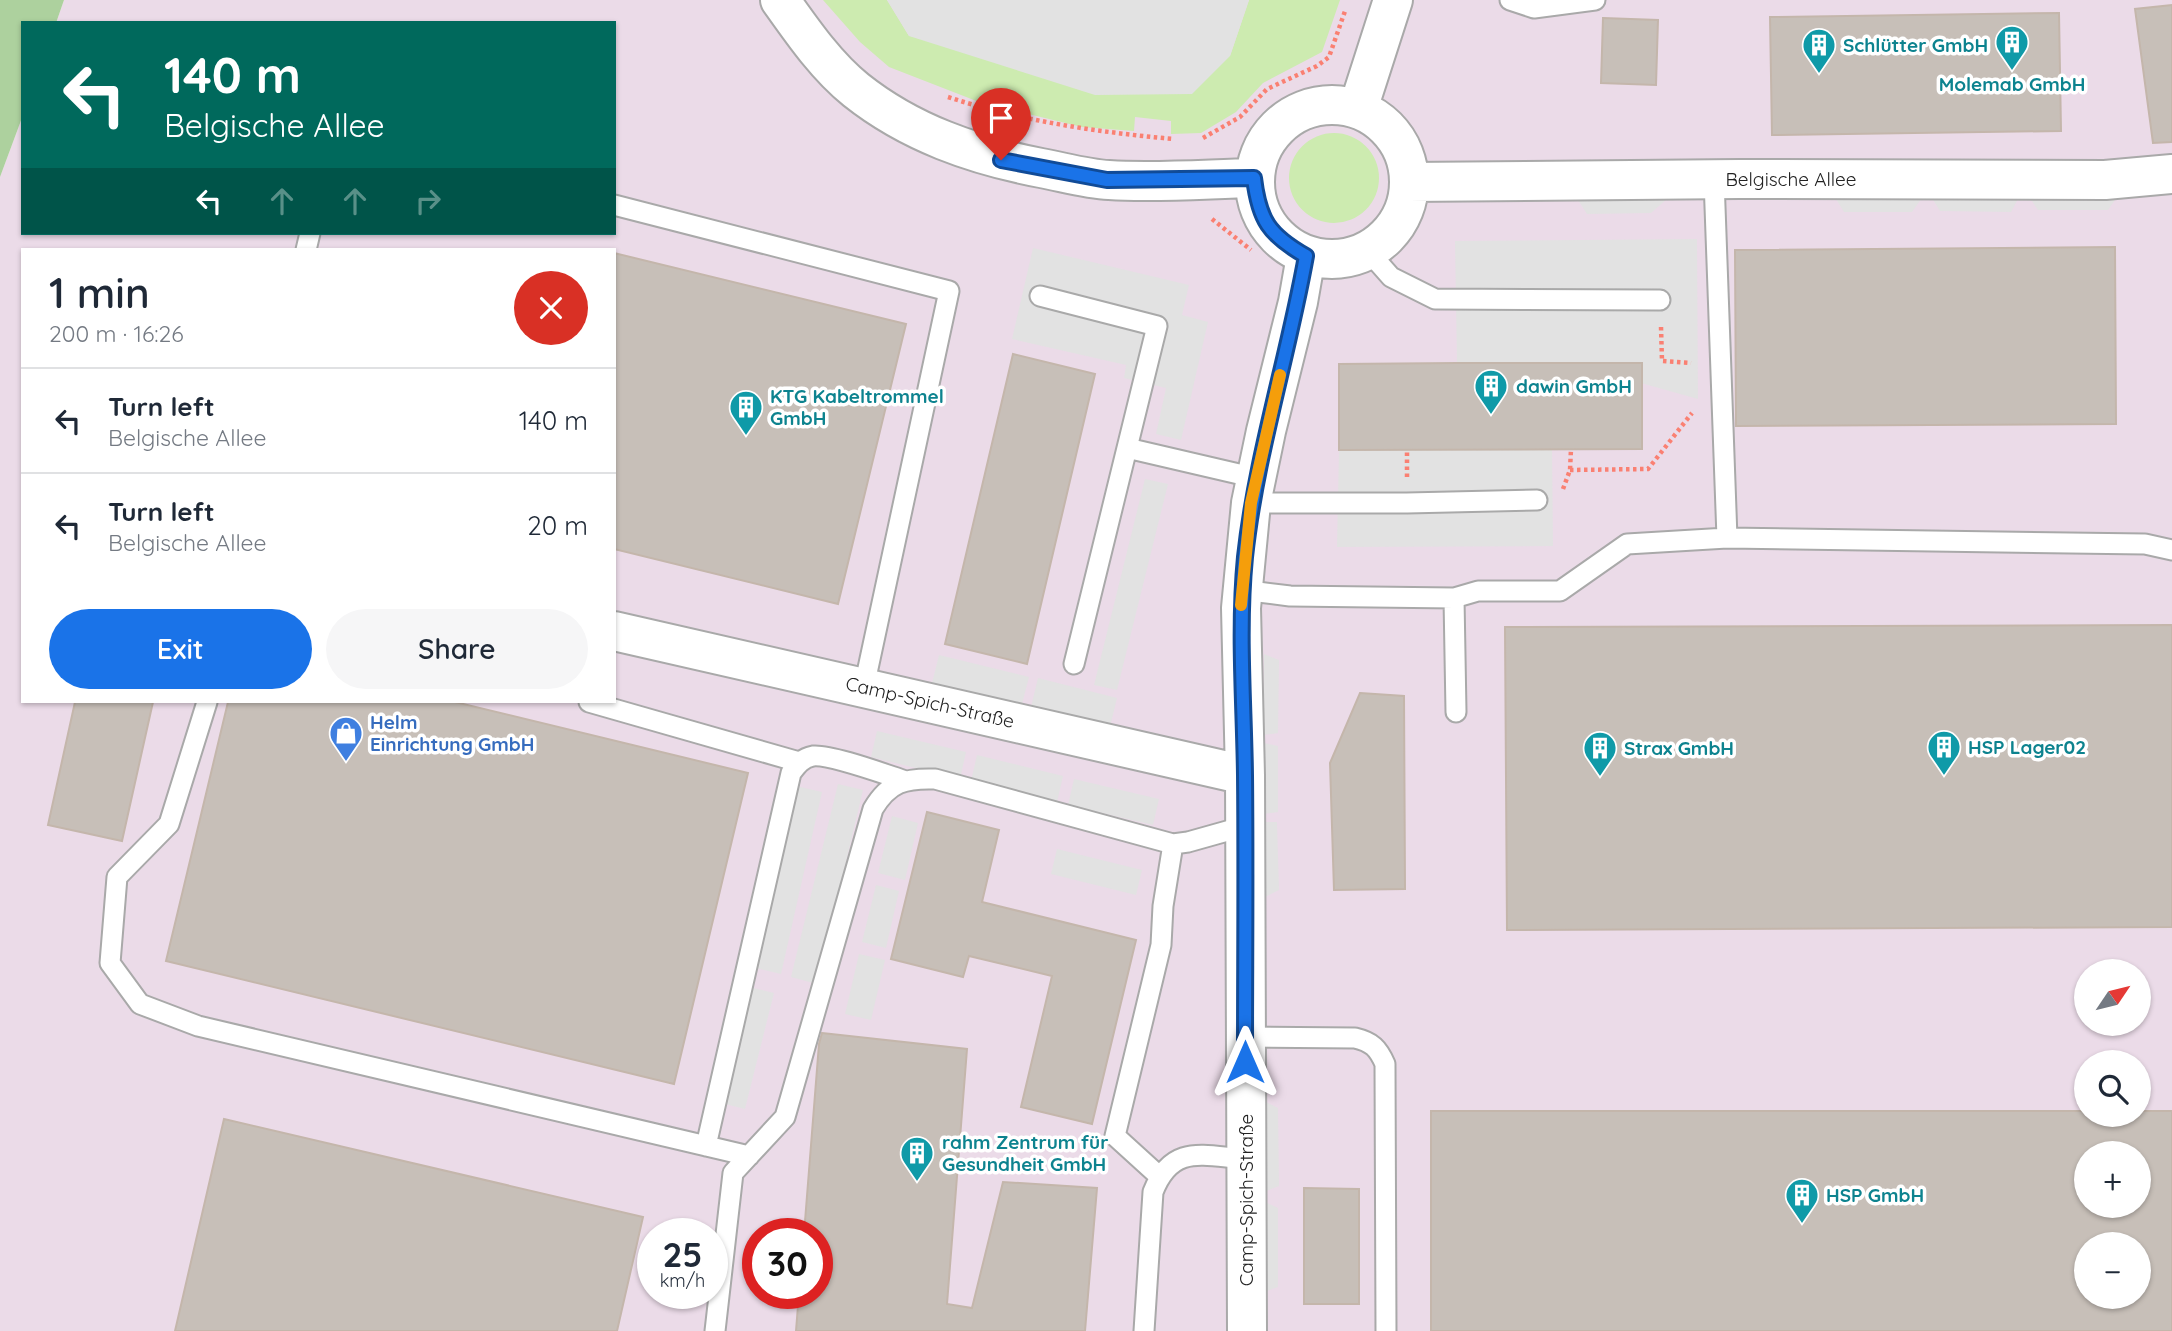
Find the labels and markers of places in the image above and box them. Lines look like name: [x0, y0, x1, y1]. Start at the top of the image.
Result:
building icon: Molemab GmbH: [1993, 23, 2031, 72]
building icon: Schlütter GmbH: [1800, 26, 1838, 75]
place label: Schlütter GmbH: [1843, 33, 1988, 57]
place label: Molemab GmbH: [1939, 72, 2085, 96]
pin: [971, 88, 1031, 160]
building icon: dawin GmbH: [1472, 367, 1510, 416]
place label: dawin GmbH: [1516, 374, 1632, 398]
place label: KTG Kabeltrommel GmbH: [770, 384, 944, 430]
building icon: KTG Kabeltrommel GmbH: [727, 388, 765, 437]
place label: Helm Einrichtung GmbH: [370, 710, 534, 756]
shop icon: Helm Einrichtung GmbH: [327, 714, 365, 763]
building icon: HSP Lager02: [1925, 728, 1963, 777]
building icon: Strax GmbH: [1581, 729, 1619, 778]
place label: HSP Lager02: [1968, 735, 2086, 759]
place label: Strax GmbH: [1624, 736, 1734, 760]
place label: rahm Zentrum für Gesundheit GmbH: [942, 1130, 1108, 1176]
building icon: rahm Zentrum für Gesundheit GmbH: [898, 1134, 936, 1183]
building icon: HSP GmbH: [1783, 1176, 1821, 1225]
place label: HSP GmbH: [1826, 1183, 1924, 1207]

